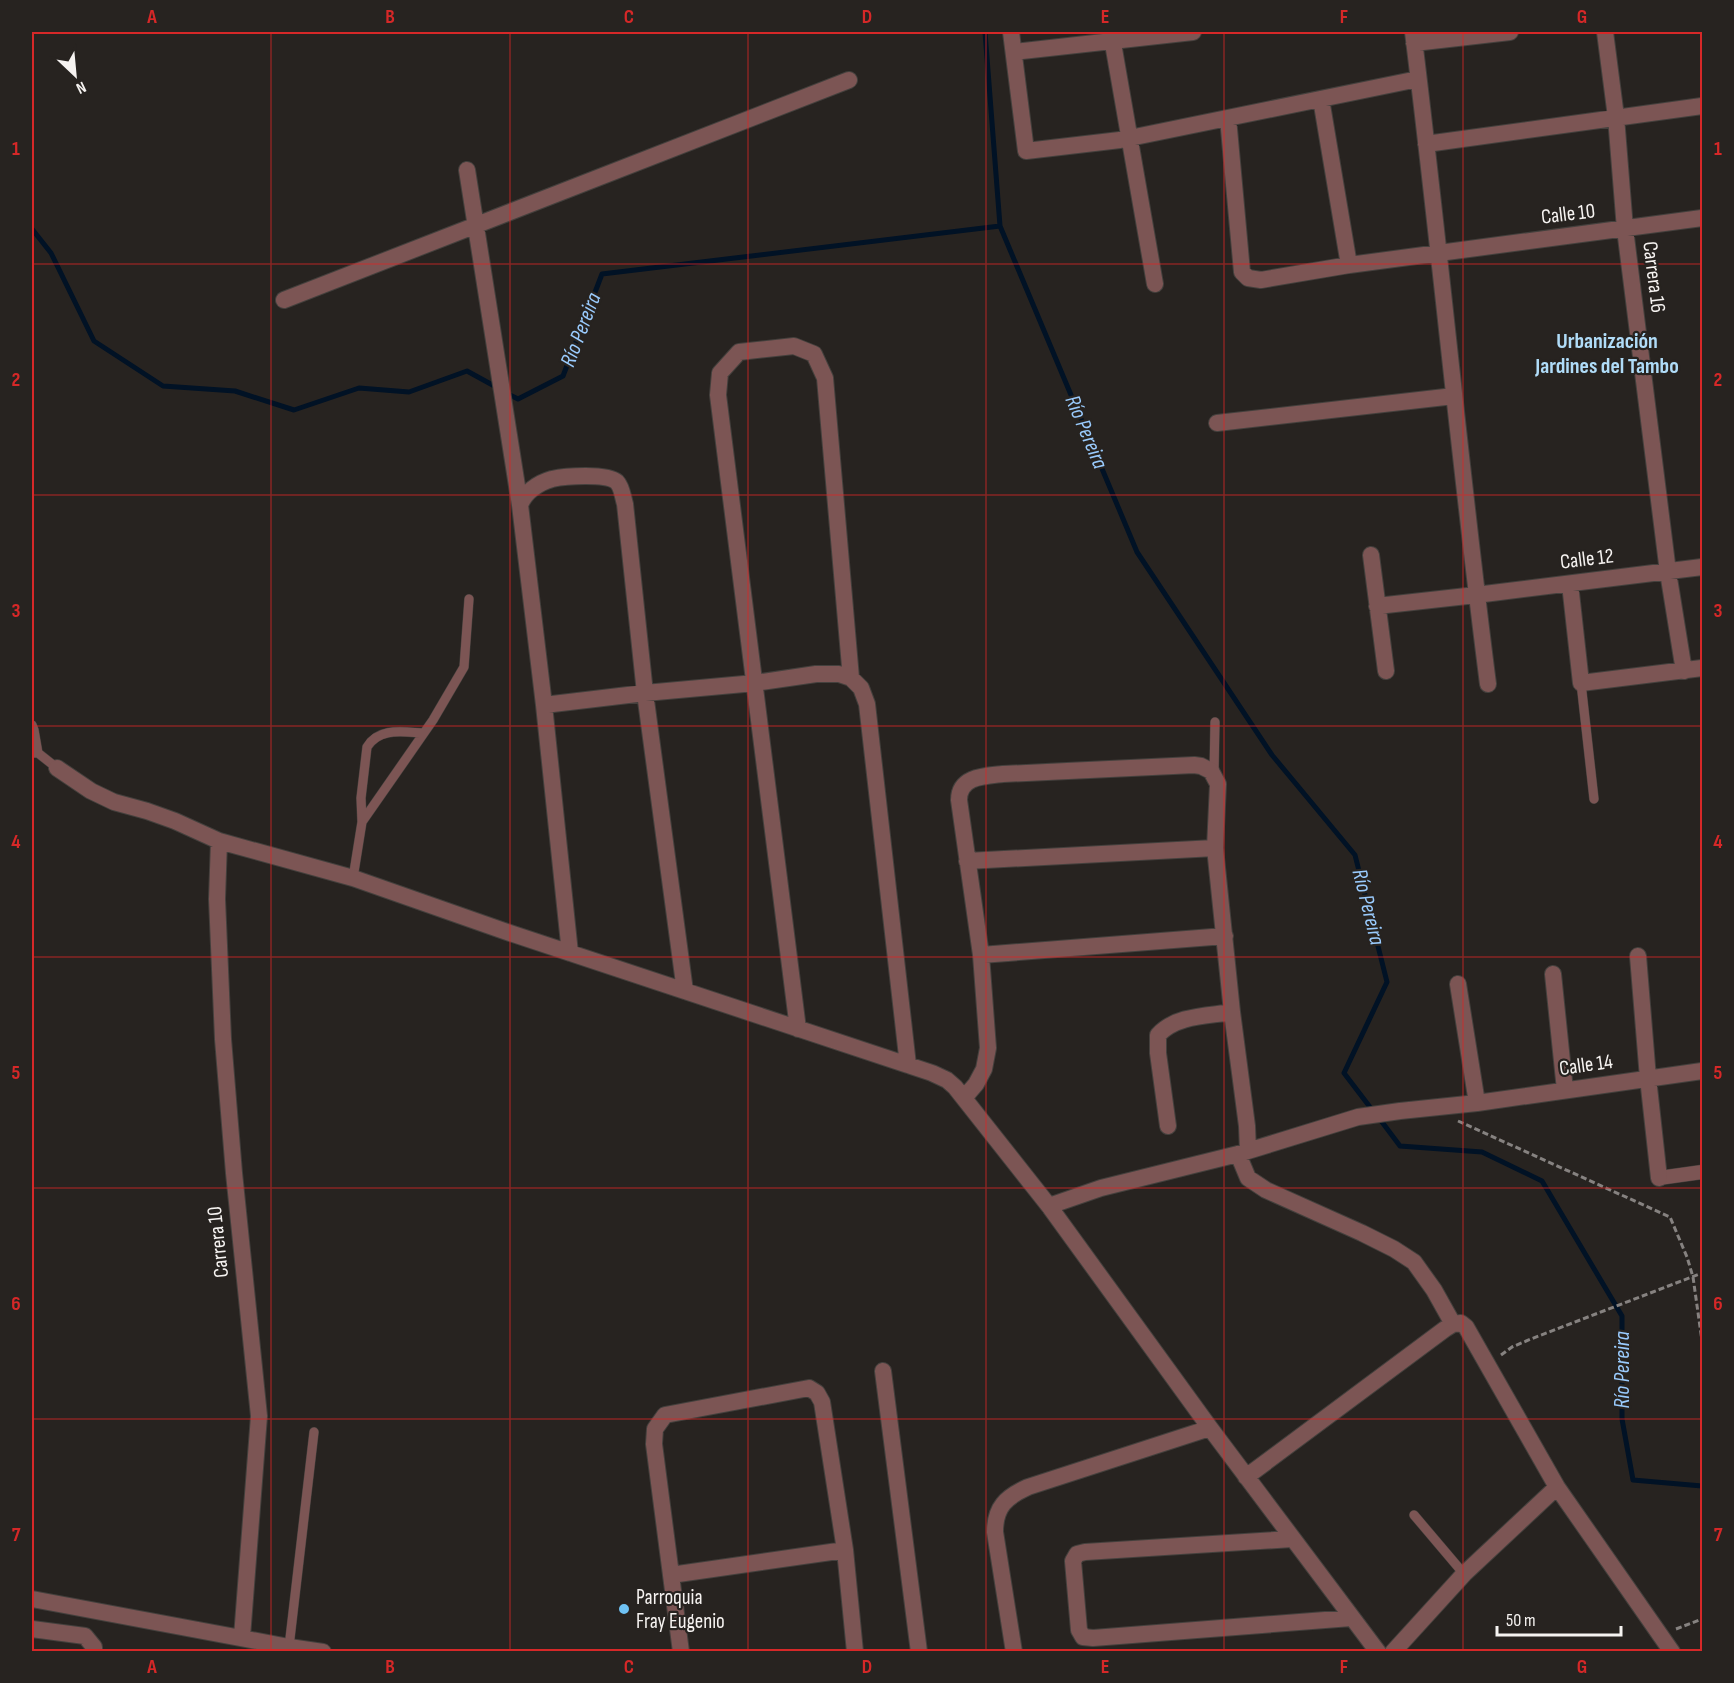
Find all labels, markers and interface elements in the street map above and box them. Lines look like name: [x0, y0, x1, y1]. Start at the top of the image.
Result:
text: A: [146, 5, 157, 29]
text: B: [385, 5, 395, 29]
text: C: [624, 5, 634, 29]
text: D: [862, 5, 872, 29]
text: E: [1101, 5, 1109, 29]
text: F: [1340, 5, 1348, 29]
text: G: [1577, 5, 1587, 29]
north arrow: [45, 45, 105, 105]
text: N: [73, 77, 89, 98]
text: 1: [12, 137, 20, 161]
text: 1: [1714, 137, 1722, 161]
street label: Calle 10: [1540, 198, 1596, 230]
street label: Carrera 16: [1637, 240, 1671, 314]
water label: Río Pereira: [555, 289, 607, 371]
district label: Urbanización Jardines del Tambo: [1534, 328, 1679, 380]
text: 2: [12, 368, 20, 392]
text: 2: [1714, 368, 1722, 392]
water label: Río Pereira: [1058, 391, 1114, 473]
street label: Calle 12: [1559, 543, 1615, 575]
text: 3: [12, 599, 21, 623]
text: 3: [1714, 599, 1723, 623]
text: 4: [11, 830, 21, 854]
text: 4: [1713, 830, 1723, 854]
water label: Río Pereira: [1346, 866, 1390, 948]
street label: Calle 14: [1558, 1049, 1615, 1081]
text: 5: [12, 1061, 21, 1085]
text: 5: [1714, 1061, 1723, 1085]
street label: Carrera 10: [202, 1205, 234, 1279]
text: 6: [11, 1292, 21, 1316]
text: 6: [1713, 1292, 1723, 1316]
water label: Río Pereira: [1609, 1331, 1636, 1409]
text: 7: [12, 1523, 21, 1547]
text: 7: [1714, 1523, 1723, 1547]
place label: Parroquia Fray Eugenio: [636, 1585, 725, 1634]
scale bar: [1497, 1599, 1622, 1637]
marker: Parroquia Fray Eugenio: [617, 1602, 631, 1616]
text: 50 m: [1506, 1610, 1536, 1631]
text: A: [146, 1655, 157, 1679]
text: B: [385, 1655, 395, 1679]
text: C: [624, 1655, 634, 1679]
text: D: [862, 1655, 872, 1679]
text: E: [1101, 1655, 1109, 1679]
text: F: [1340, 1655, 1348, 1679]
text: G: [1577, 1655, 1587, 1679]

